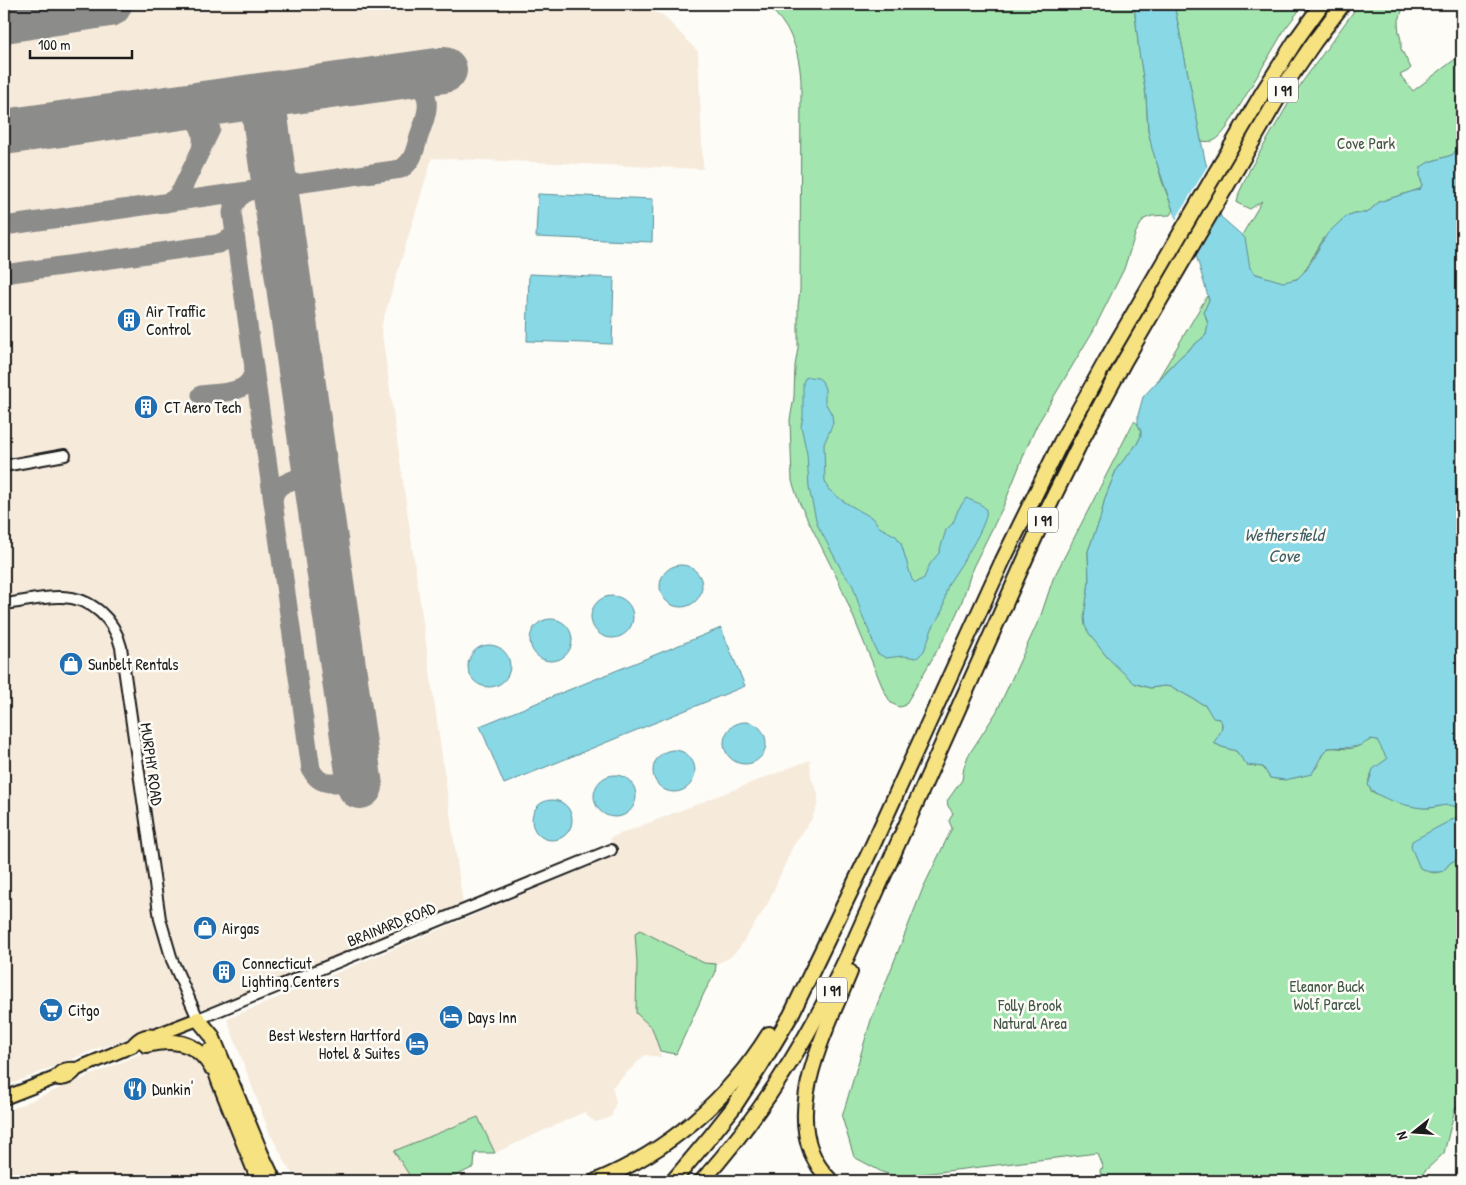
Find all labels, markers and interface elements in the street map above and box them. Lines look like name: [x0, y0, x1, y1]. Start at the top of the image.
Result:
scale bar: [30, 28, 132, 60]
text: 100 m: [38, 34, 71, 55]
road number: I 91: [1268, 78, 1298, 102]
park label: Cove Park: [1337, 132, 1396, 154]
place label: Air Traffic Control: [146, 300, 206, 340]
building icon: Air Traffic Control: [116, 307, 142, 333]
building icon: CT Aero Tech: [133, 394, 159, 420]
place label: CT Aero Tech: [164, 396, 241, 418]
road number: I 91: [1028, 508, 1058, 532]
water label: Wethersfield Cove: [1244, 522, 1327, 568]
shop icon: Sunbelt Rentals: [58, 651, 84, 677]
place label: Sunbelt Rentals: [88, 653, 178, 675]
street label: MURPHY ROAD: [135, 721, 169, 807]
street label: BRAINARD ROAD: [344, 896, 439, 952]
shop icon: Airgas: [192, 915, 218, 941]
place label: Airgas: [222, 917, 259, 939]
place label: Connecticut Lighting Centers: [242, 952, 339, 992]
building icon: Connecticut Lighting Centers: [211, 959, 237, 985]
park label: Eleanor Buck Wolf Parcel: [1290, 975, 1365, 1015]
road number: I 91: [817, 978, 847, 1002]
park label: Folly Brook Natural Area: [993, 994, 1067, 1034]
supermarket icon: Citgo: [38, 997, 64, 1023]
place label: Citgo: [68, 999, 100, 1021]
hotel icon: Days Inn: [438, 1004, 464, 1030]
place label: Days Inn: [468, 1006, 517, 1028]
place label: Best Western Hartford Hotel & Suites: [269, 1024, 400, 1064]
hotel icon: Best Western Hartford Hotel & Suites: [404, 1031, 430, 1057]
restaurant icon: Dunkin': [122, 1076, 148, 1102]
place label: Dunkin': [152, 1078, 193, 1100]
north arrow: [1388, 1108, 1438, 1158]
text: N: [1391, 1129, 1411, 1142]

